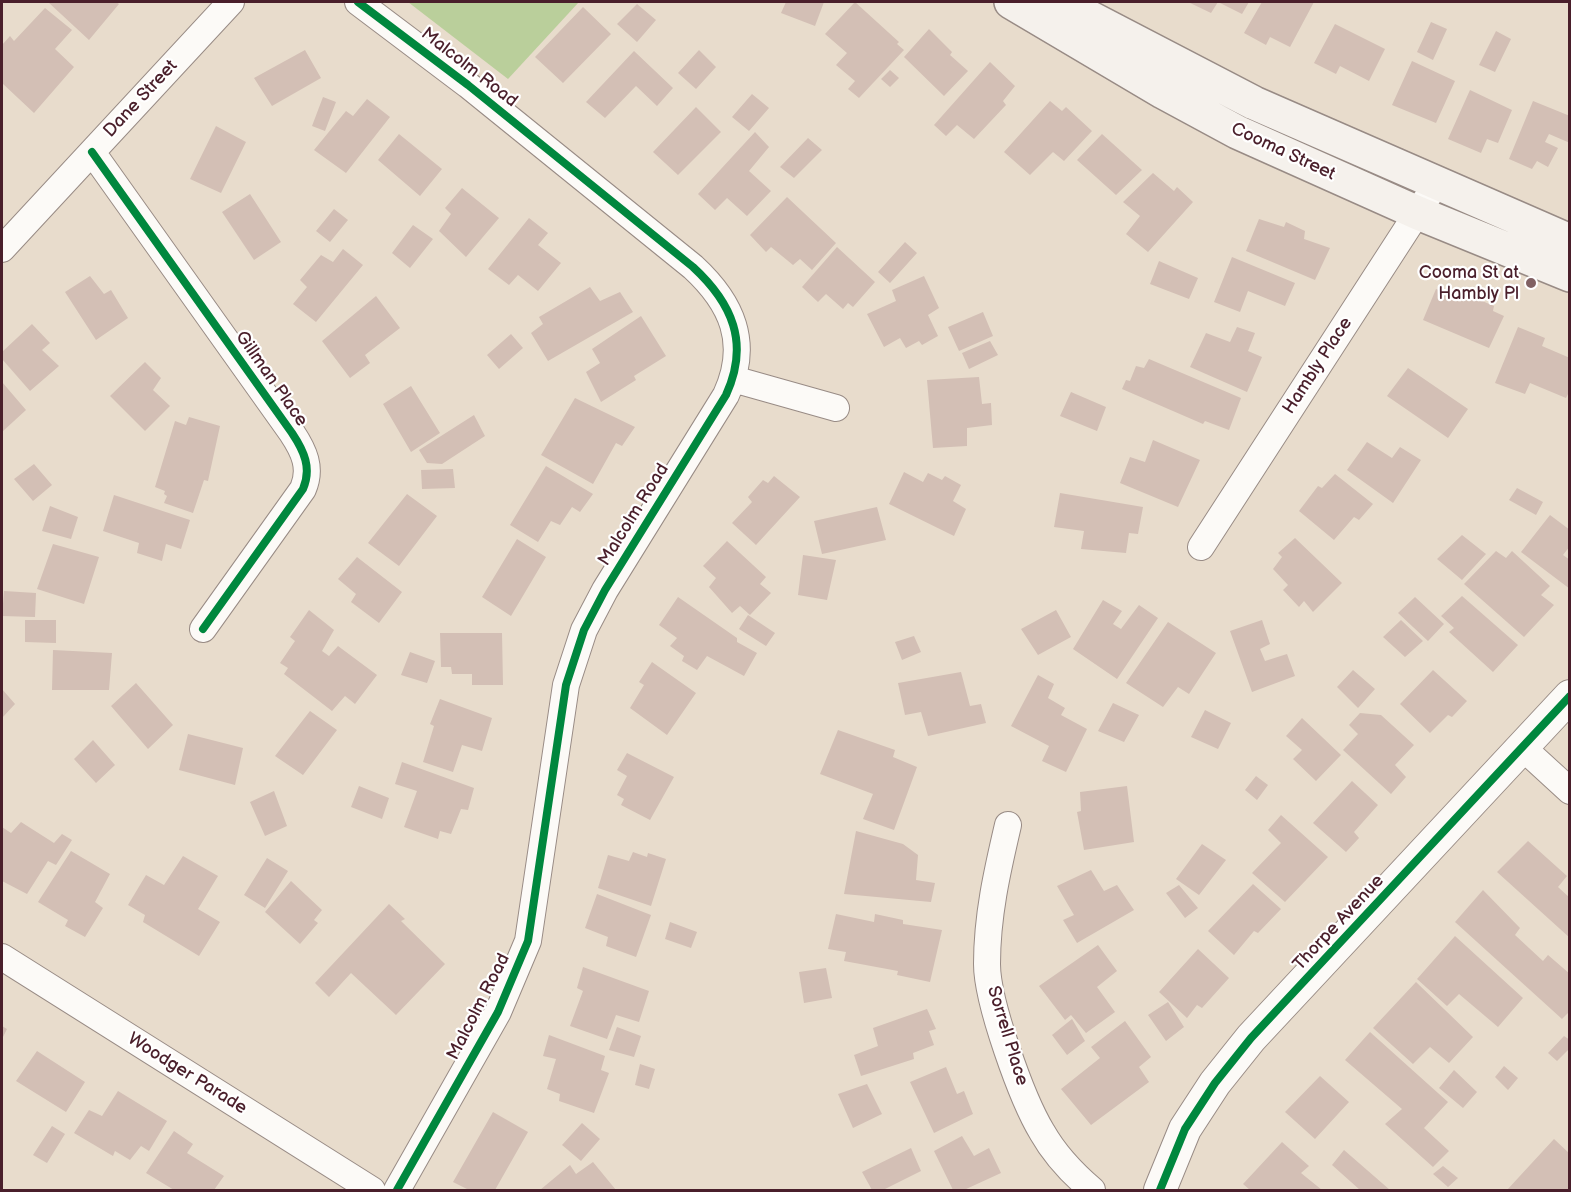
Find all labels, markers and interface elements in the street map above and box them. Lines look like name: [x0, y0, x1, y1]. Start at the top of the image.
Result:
street label: Malcolm Road: [416, 24, 522, 112]
street label: Dane Street: [100, 56, 182, 142]
street label: Cooma Street: [1227, 118, 1339, 186]
place label: Cooma St at Hambly Pl: [1419, 262, 1519, 304]
marker: Cooma St at Hambly Pl: [1524, 276, 1538, 290]
street label: Hambly Place: [1279, 313, 1357, 419]
street label: Gillman Place: [230, 327, 312, 431]
street label: Malcolm Road: [594, 460, 674, 570]
street label: Thorpe Avenue: [1289, 871, 1389, 975]
street label: Malcolm Road: [443, 950, 515, 1064]
street label: Sorrell Place: [982, 984, 1032, 1088]
street label: Woodger Parade: [123, 1029, 251, 1119]

